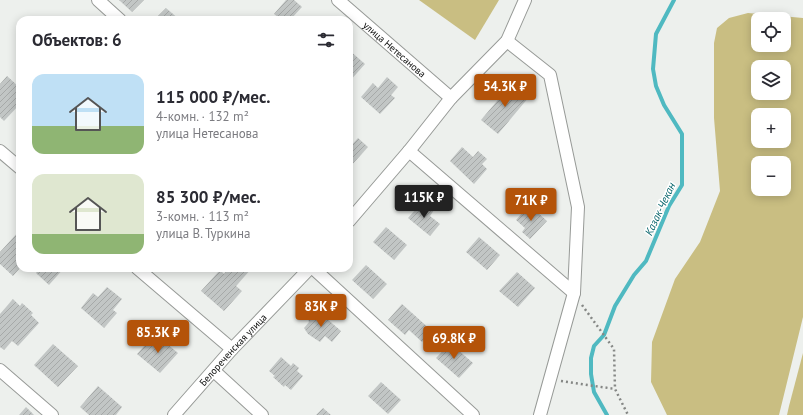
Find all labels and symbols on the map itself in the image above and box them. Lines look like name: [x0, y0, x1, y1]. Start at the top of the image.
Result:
street label: улица Нетесанова: [361, 18, 429, 80]
pin: 54.3K ₽: [468, 74, 542, 108]
water label: Казак-Чекан: [642, 180, 679, 238]
pin: 115K ₽: [391, 185, 457, 219]
pin: 71K ₽: [503, 188, 559, 222]
pin: 83K ₽: [293, 294, 349, 328]
street label: Белореченская улица: [196, 311, 269, 388]
pin: 85.3K ₽: [121, 320, 195, 354]
pin: 69.8K ₽: [417, 326, 491, 360]

